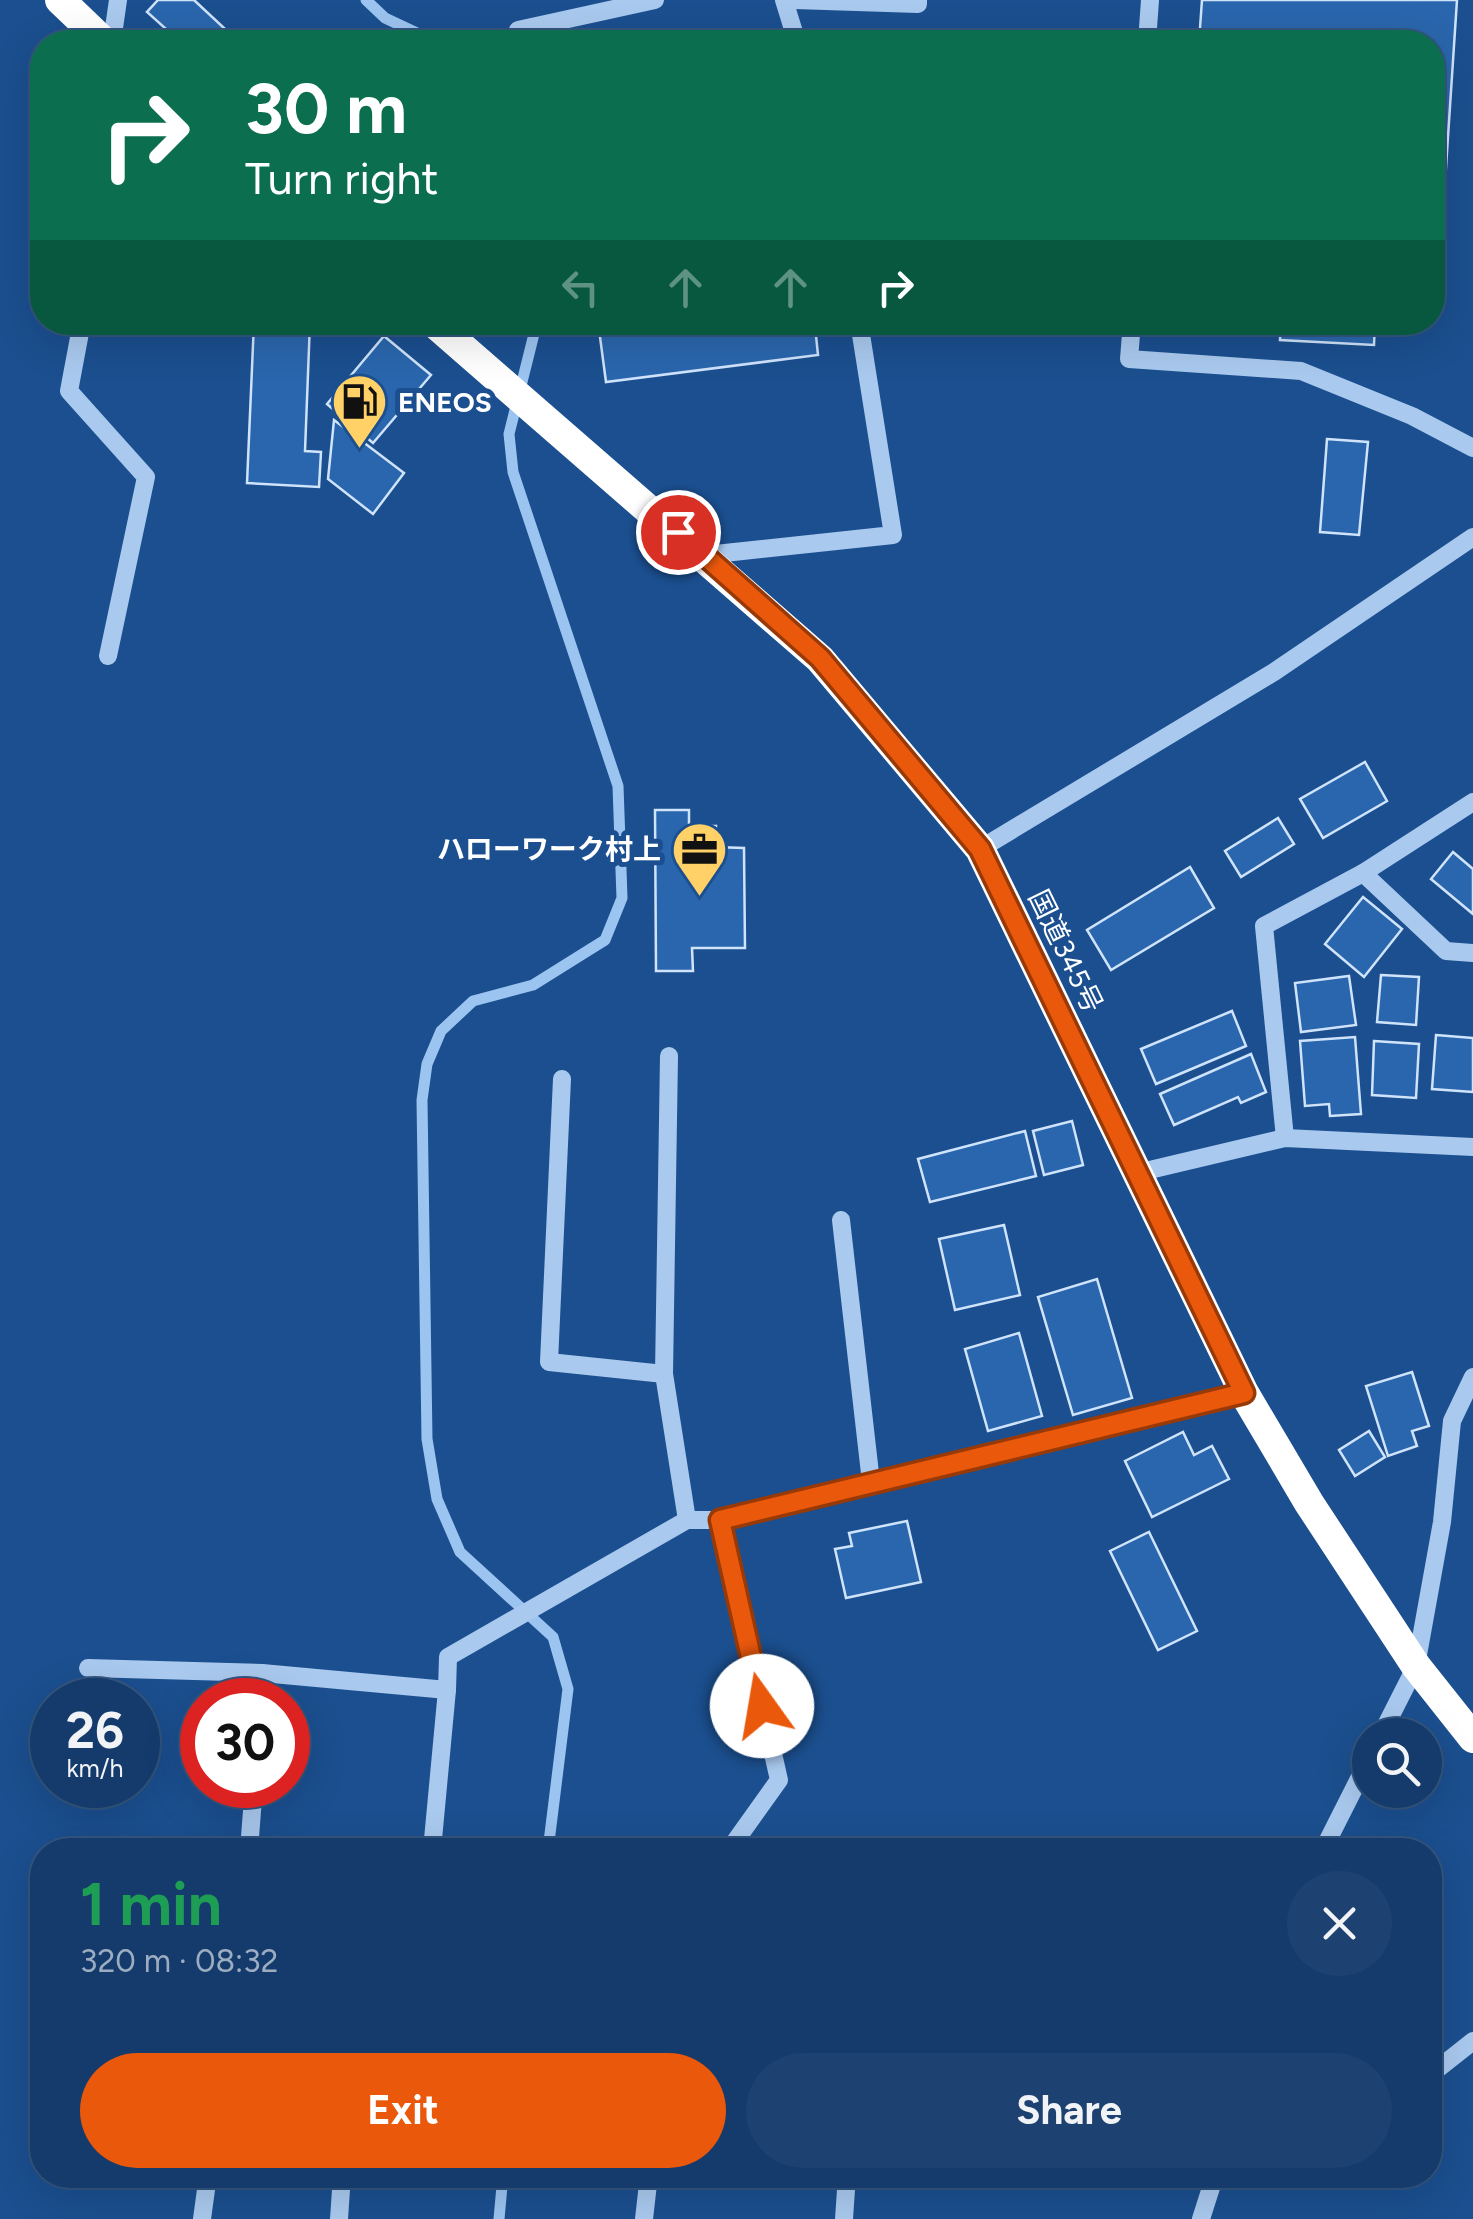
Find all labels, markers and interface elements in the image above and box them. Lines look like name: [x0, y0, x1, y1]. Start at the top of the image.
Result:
text: 30 m: [245, 66, 407, 151]
icon: right: [80, 70, 210, 200]
text: Turn right: [245, 151, 438, 205]
icon: left: [553, 260, 608, 315]
icon: ahead: [658, 260, 713, 315]
icon: ahead: [763, 260, 818, 315]
icon: right: [868, 260, 923, 315]
fuel station icon: ENEOS: [329, 372, 389, 451]
place label: ENEOS: [398, 385, 492, 419]
pin: [636, 490, 721, 575]
icon: arrive: [651, 505, 706, 560]
office icon: ハローワーク村上: [670, 819, 730, 898]
place label: ハローワーク村上: [437, 832, 661, 866]
street label: 国道345号: [1022, 884, 1110, 1018]
position arrow: [710, 1654, 814, 1758]
speed limit sign: 30: [180, 1678, 310, 1808]
text: 26: [66, 1700, 124, 1761]
map controls: [1352, 1718, 1442, 1808]
button: search: [1352, 1718, 1442, 1808]
text: km/h: [66, 1753, 124, 1783]
text: 1 min: [80, 1868, 222, 1940]
button: close: [1287, 1871, 1392, 1976]
text: 320 m · 08:32: [80, 1942, 278, 1980]
button: Exit: [80, 2053, 726, 2168]
button: Share: [746, 2053, 1392, 2168]

